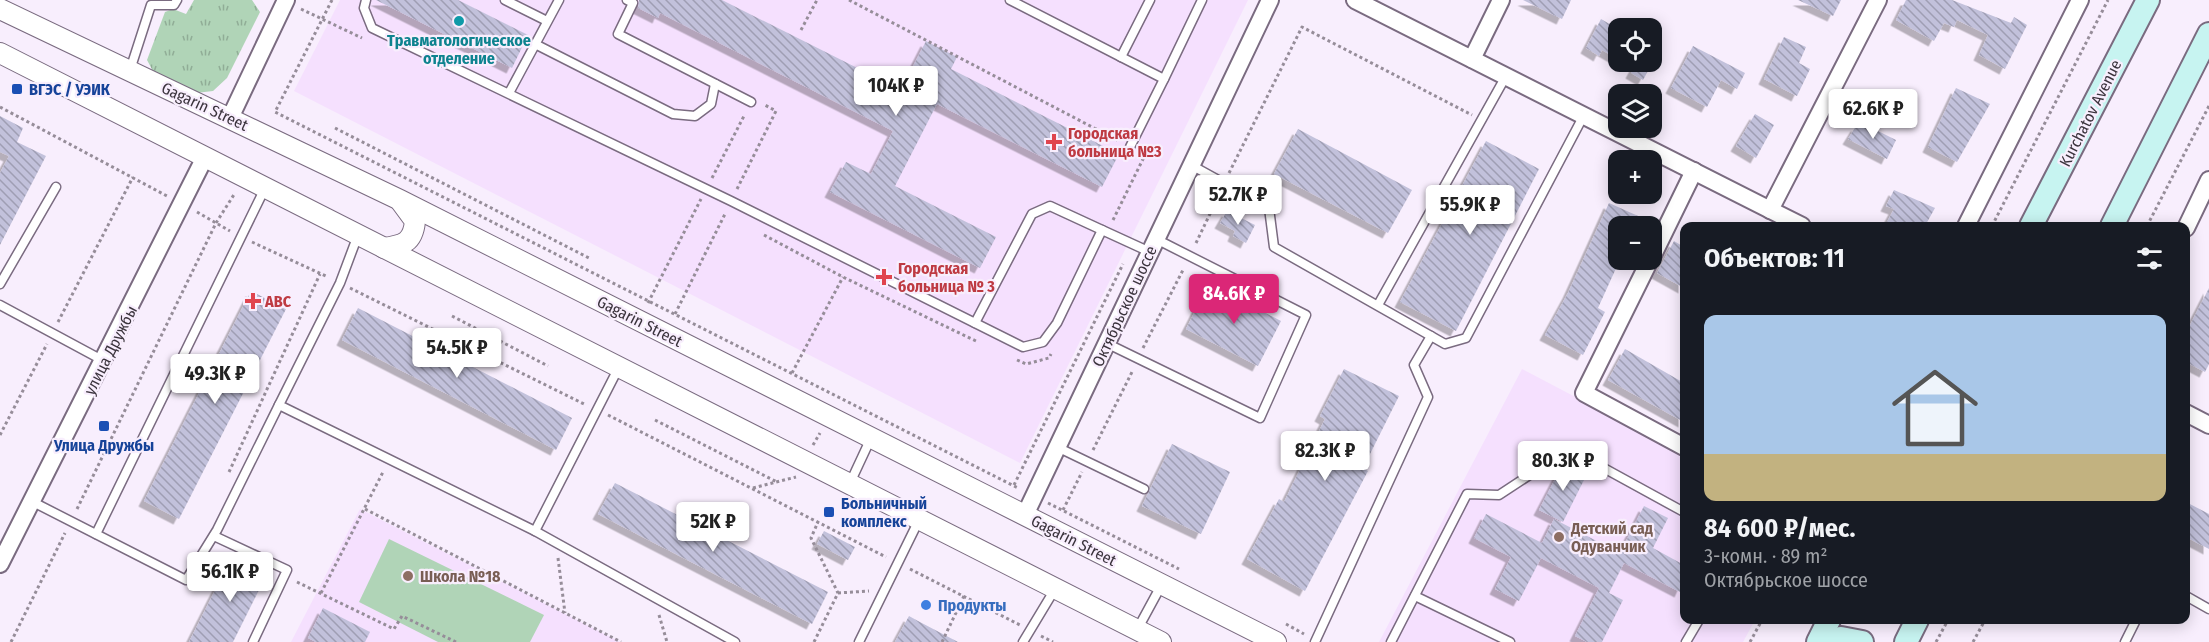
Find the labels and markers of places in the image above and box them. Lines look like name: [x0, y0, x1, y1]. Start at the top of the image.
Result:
marker: Травматологическое отделение: [452, 14, 466, 28]
place label: Травматологическое отделение: [387, 31, 531, 68]
pin: 104K ₽: [847, 66, 945, 117]
place label: ВГЭС / УЭИК: [29, 80, 111, 99]
marker: ВГЭС / УЭИК: [10, 82, 24, 96]
pin: 62.6K ₽: [1818, 89, 1928, 140]
place label: Городская больница №3: [1068, 124, 1162, 161]
marker: Городская больница №3: [1045, 133, 1063, 151]
pin: 52.7K ₽: [1183, 175, 1293, 226]
pin: 55.9K ₽: [1415, 185, 1525, 236]
place label: Городская больница № 3: [898, 259, 995, 296]
marker: Городская больница № 3: [875, 268, 893, 286]
pin: 84.6K ₽: [1179, 274, 1289, 325]
place label: ABC: [264, 292, 292, 311]
marker: ABC: [246, 294, 260, 308]
pin: 54.5K ₽: [402, 328, 512, 379]
pin: 49.3K ₽: [160, 354, 270, 405]
marker: Улица Дружбы: [97, 419, 111, 433]
pin: 82.3K ₽: [1270, 431, 1380, 482]
place label: Улица Дружбы: [53, 436, 154, 455]
pin: 80.3K ₽: [1508, 441, 1618, 492]
place label: Больничный комплекс: [841, 494, 927, 531]
pin: 52K ₽: [671, 502, 755, 553]
marker: Больничный комплекс: [822, 505, 836, 519]
place label: Детский сад Одуванчик: [1570, 519, 1653, 556]
marker: Детский сад Одуванчик: [1552, 530, 1566, 544]
pin: 56.1K ₽: [175, 552, 285, 603]
place label: Школа №18: [420, 567, 501, 586]
marker: Школа №18: [401, 569, 415, 583]
place label: Продукты: [938, 596, 1006, 615]
marker: Продукты: [919, 598, 933, 612]

